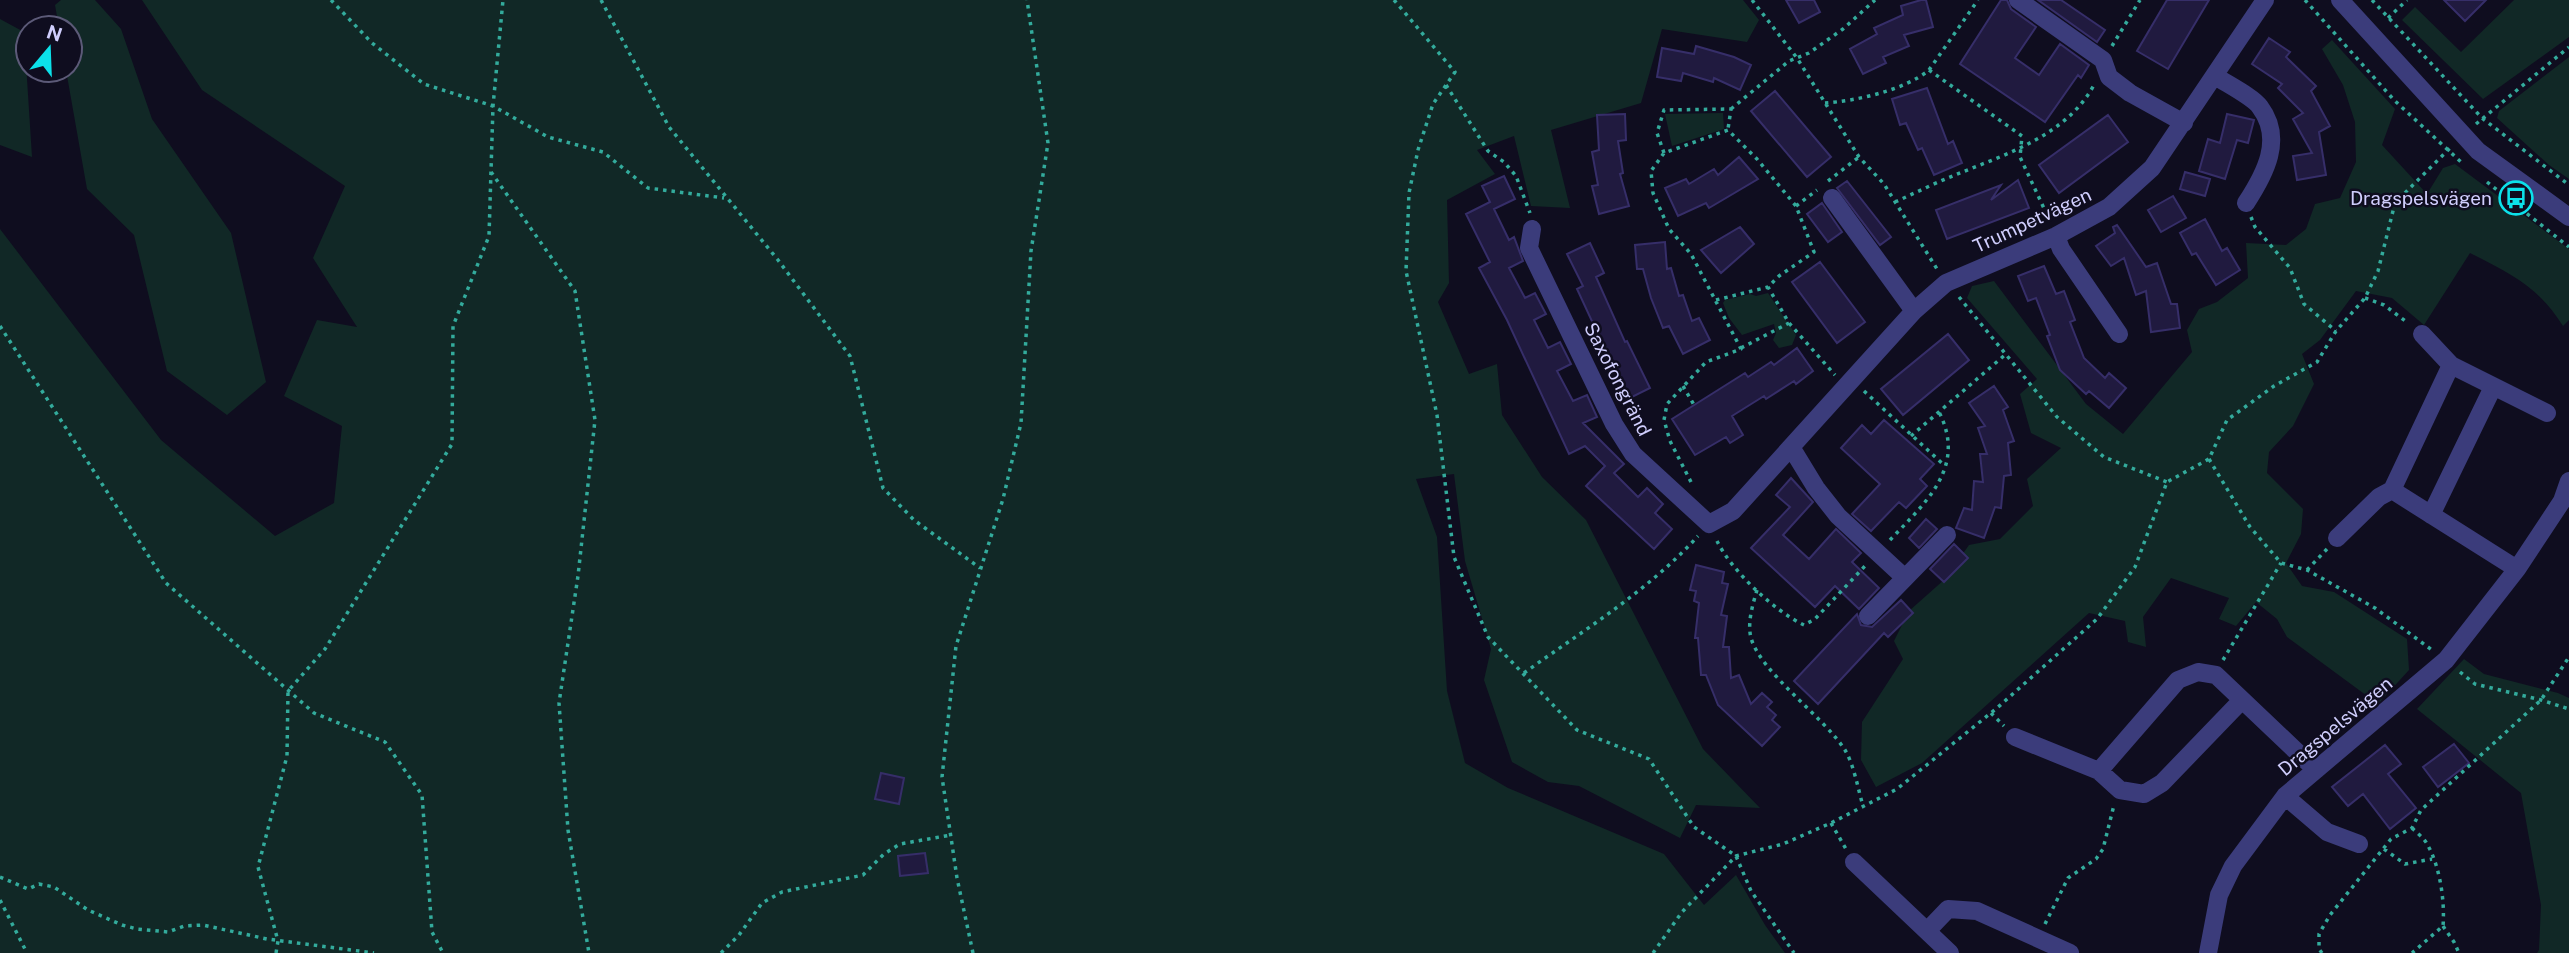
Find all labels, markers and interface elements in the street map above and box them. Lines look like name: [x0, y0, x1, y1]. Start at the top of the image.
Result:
north arrow: [14, 14, 84, 84]
text: N: [44, 20, 65, 46]
bus stop icon: Dragspelsvägen: [2497, 179, 2535, 217]
street label: Trumpetvägen: [1969, 183, 2095, 257]
place label: Dragspelsvägen: [2350, 187, 2492, 209]
street label: Saxofongränd: [1580, 319, 1656, 439]
street label: Dragspelsvägen: [2273, 672, 2397, 780]

